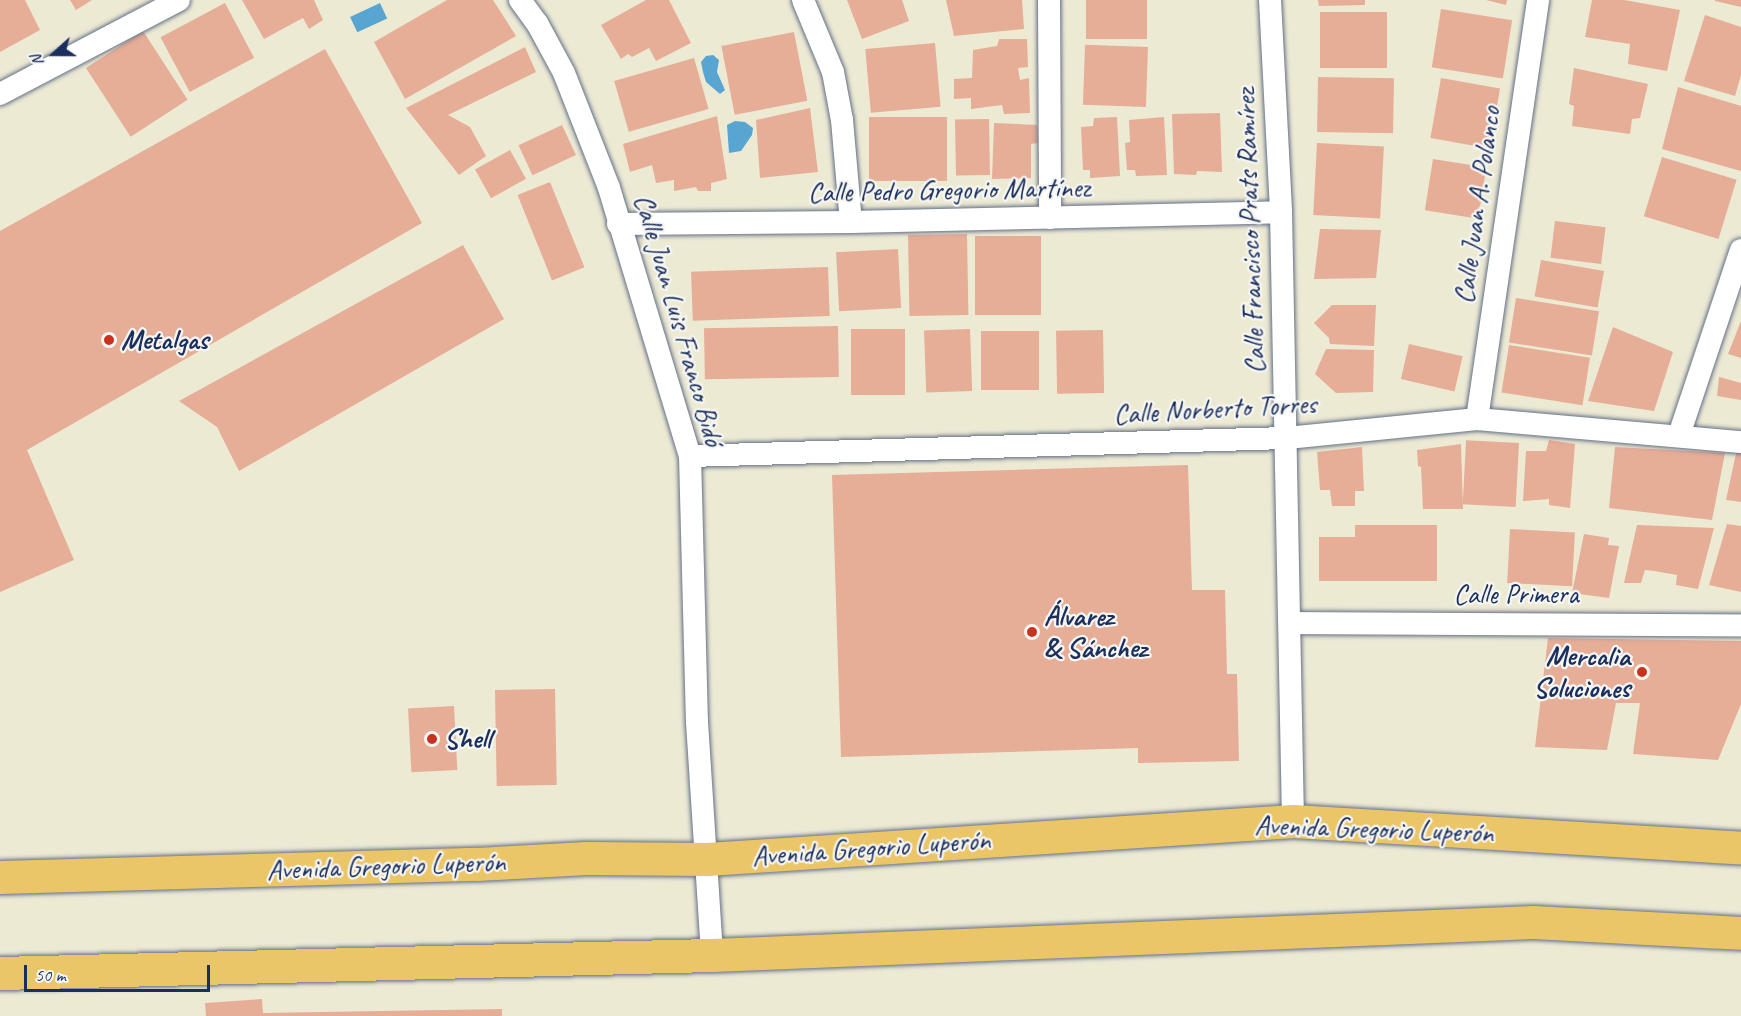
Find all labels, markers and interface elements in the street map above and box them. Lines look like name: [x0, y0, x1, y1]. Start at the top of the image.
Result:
north arrow: [24, 24, 84, 84]
text: N: [26, 52, 48, 69]
street label: Calle Francisco Prats Ramírez: [1228, 87, 1272, 375]
street label: Calle Juan A. Polanco: [1447, 105, 1507, 305]
street label: Calle Pedro Gregorio Martínez: [808, 171, 1090, 209]
street label: Calle Juan Luis Franco Bidó: [627, 191, 731, 449]
place label: Metalgas: [121, 323, 208, 357]
marker: Metalgas: [102, 333, 116, 347]
street label: Calle Norberto Torres: [1112, 387, 1318, 431]
street label: Calle Primera: [1452, 577, 1580, 611]
place label: Álvarez & Sánchez: [1044, 599, 1147, 665]
marker: Álvarez & Sánchez: [1025, 625, 1039, 639]
place label: Mercalia Soluciones: [1533, 639, 1630, 705]
marker: Mercalia Soluciones: [1635, 665, 1649, 679]
place label: Shell: [444, 722, 491, 756]
marker: Shell: [425, 732, 439, 746]
street label: Avenida Gregorio Luperón: [1255, 808, 1493, 850]
street label: Avenida Gregorio Luperón: [751, 823, 991, 873]
street label: Avenida Gregorio Luperón: [267, 845, 505, 887]
scale bar: [27, 953, 213, 991]
text: 50 m: [35, 964, 66, 986]

